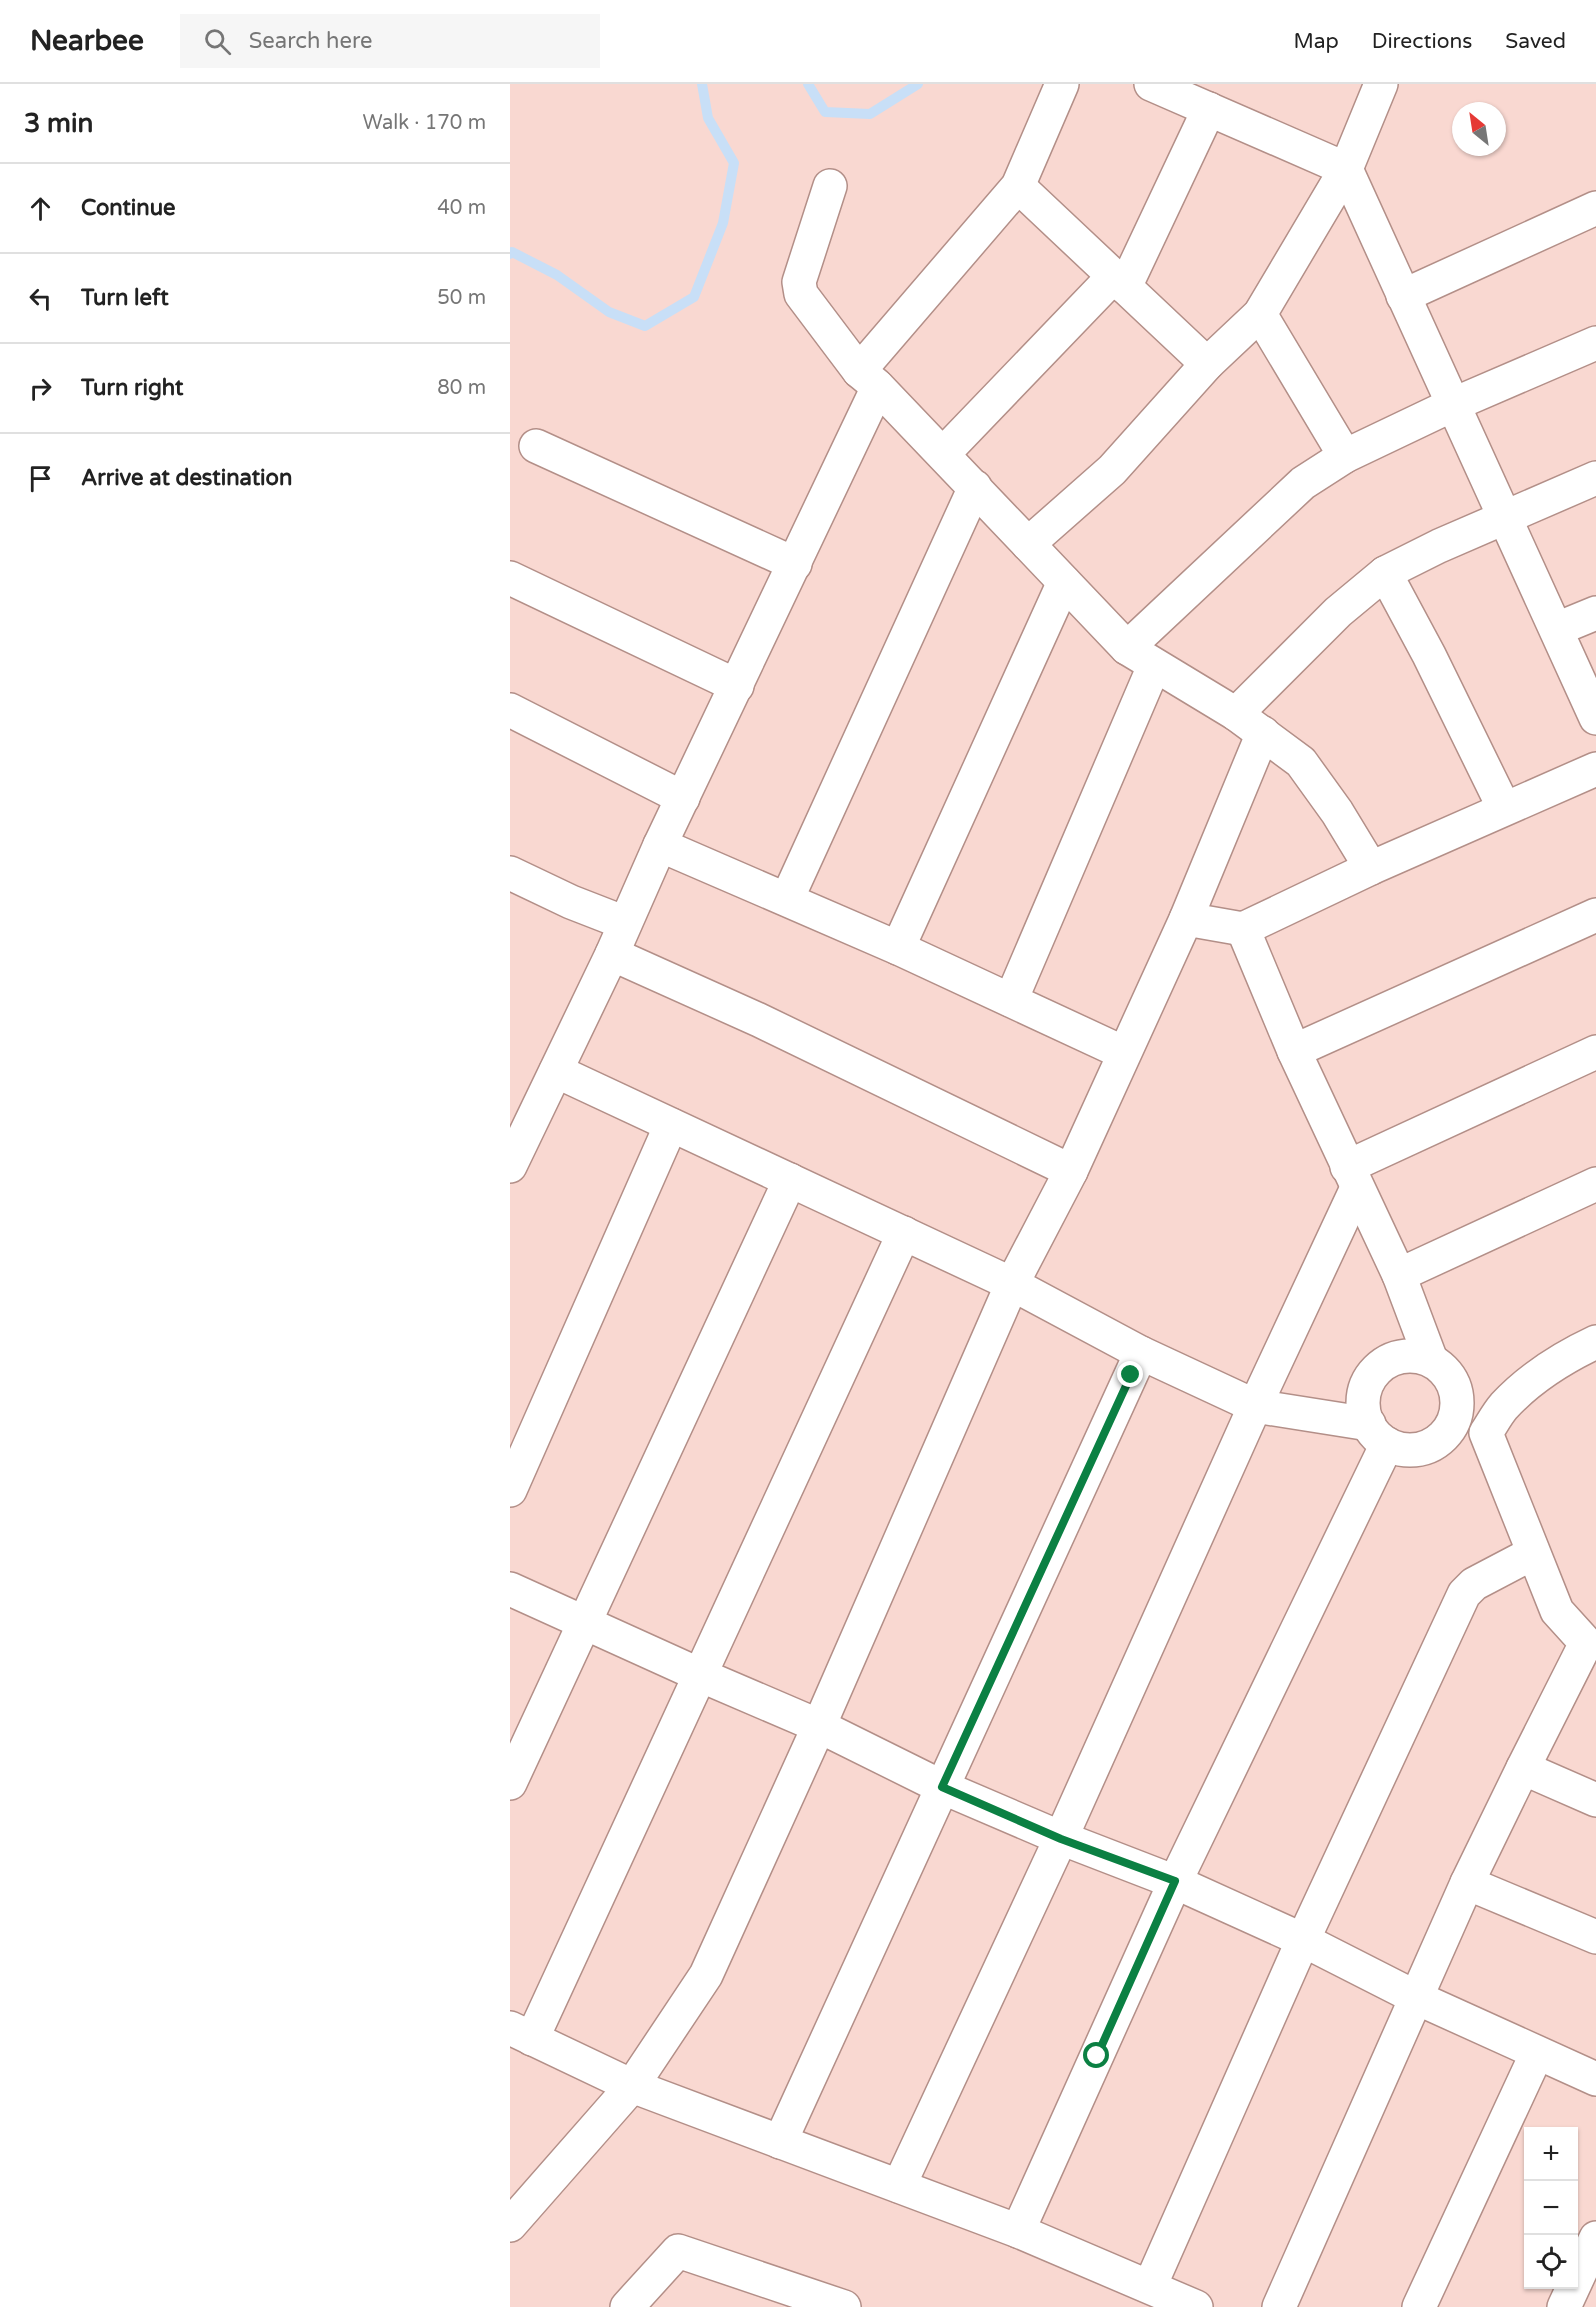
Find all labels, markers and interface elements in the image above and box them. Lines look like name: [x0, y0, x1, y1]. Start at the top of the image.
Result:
search box: [180, 14, 600, 68]
text: Nearbee: [30, 24, 144, 58]
icon: search: [201, 25, 234, 58]
text: Search here: [249, 28, 372, 54]
text: Map: [1293, 29, 1339, 54]
text: Directions: [1372, 29, 1472, 54]
text: Saved: [1505, 29, 1566, 54]
north arrow: [1452, 102, 1506, 156]
text: 3 min: [24, 108, 93, 139]
text: Walk · 170 m: [363, 111, 486, 135]
icon: ahead: [24, 192, 57, 225]
text: Continue: [81, 195, 176, 221]
text: 40 m: [437, 196, 486, 220]
icon: left: [24, 282, 57, 315]
text: Turn left: [81, 285, 169, 311]
text: 50 m: [437, 286, 486, 310]
icon: right: [24, 372, 57, 405]
text: Turn right: [81, 375, 183, 401]
text: 80 m: [437, 376, 486, 400]
icon: arrive: [24, 462, 57, 495]
text: Arrive at destination: [81, 465, 292, 491]
route end: [1117, 1361, 1143, 1387]
route start: [1083, 2042, 1109, 2068]
map controls: [1524, 2127, 1578, 2289]
button: +: [1524, 2127, 1578, 2181]
button: −: [1524, 2181, 1578, 2235]
button: locate: [1524, 2235, 1578, 2289]

